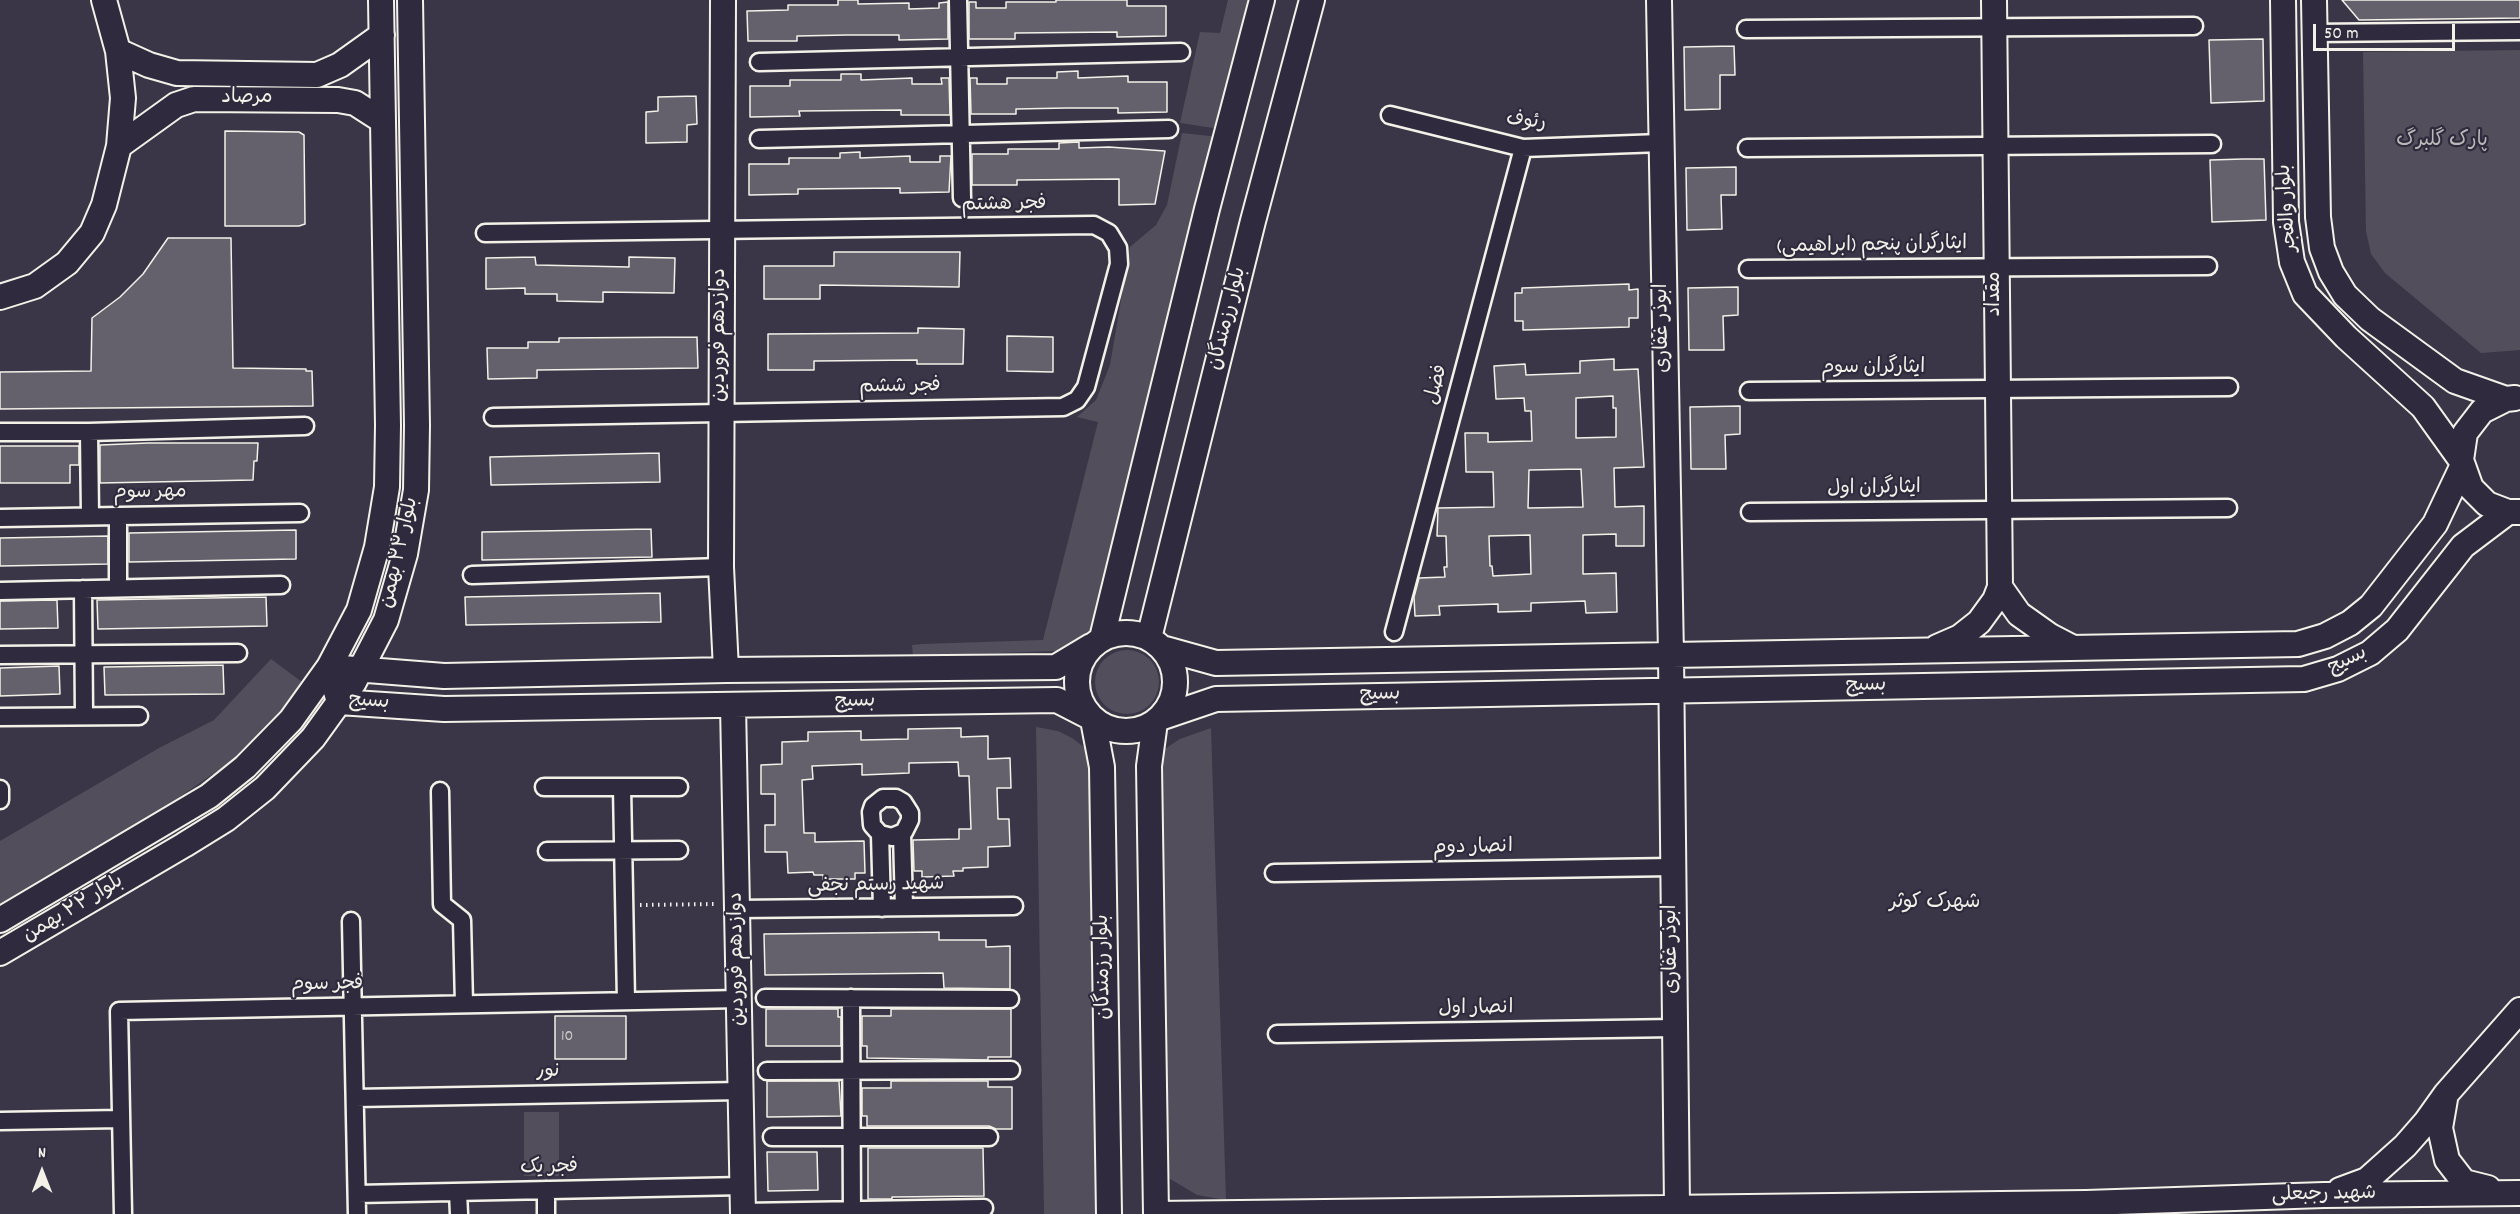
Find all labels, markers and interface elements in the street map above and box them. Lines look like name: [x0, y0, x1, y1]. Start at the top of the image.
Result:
scale bar: [2316, 12, 2458, 50]
text: 50 m: [2324, 22, 2359, 47]
street label: مرصاد: [221, 87, 273, 111]
street label: رئوف: [1505, 109, 1547, 137]
park label: پارک گلبرگ: [2396, 130, 2488, 154]
street label: بلوار والفجر: [2274, 163, 2304, 253]
street label: فجر هشتم: [961, 193, 1047, 219]
street label: ایثارگران پنجم (ابراهیمی): [1777, 233, 1967, 261]
street label: بلوار رزمندگان: [1205, 265, 1253, 373]
street label: دوازدهم فروردین: [709, 268, 733, 402]
street label: مقداد: [1984, 271, 2008, 317]
street label: ابوذر غفاری: [1651, 283, 1677, 373]
street label: ایثارگران سوم: [1821, 357, 1925, 381]
street label: فضل: [1421, 362, 1455, 408]
street label: فجر ششم: [859, 375, 941, 401]
street label: ایثارگران اول: [1827, 477, 1921, 503]
street label: مهر سوم: [113, 481, 187, 507]
street label: بلوار ۲۲ بهمن: [377, 495, 425, 611]
street label: بسیج: [2324, 643, 2372, 681]
street label: بسیج: [1845, 675, 1887, 699]
street label: بسیج: [1359, 684, 1401, 708]
street label: بسیج: [348, 690, 390, 716]
street label: بسیج: [834, 691, 876, 715]
street label: انصار دوم: [1433, 836, 1513, 862]
street label: بلوار ۲۲ بهمن: [19, 871, 129, 949]
street label: شهید رستم نجفی: [807, 874, 945, 900]
district label: شهرک کوثر: [1890, 891, 1980, 917]
street label: دوازدهم فروردین: [726, 892, 752, 1026]
street label: ابوذر غفاری: [1660, 904, 1686, 994]
street label: بلوار رزمندگان: [1092, 914, 1118, 1020]
street label: فجر سوم: [291, 973, 363, 999]
street label: انصار اول: [1438, 997, 1514, 1023]
house number: 10: [561, 1028, 573, 1048]
street label: نور: [536, 1061, 560, 1085]
north arrow: [12, 1142, 72, 1202]
text: N: [38, 1142, 46, 1165]
street label: فجر یک: [520, 1156, 578, 1182]
street label: شهید رجبعلی: [2271, 1183, 2377, 1209]

